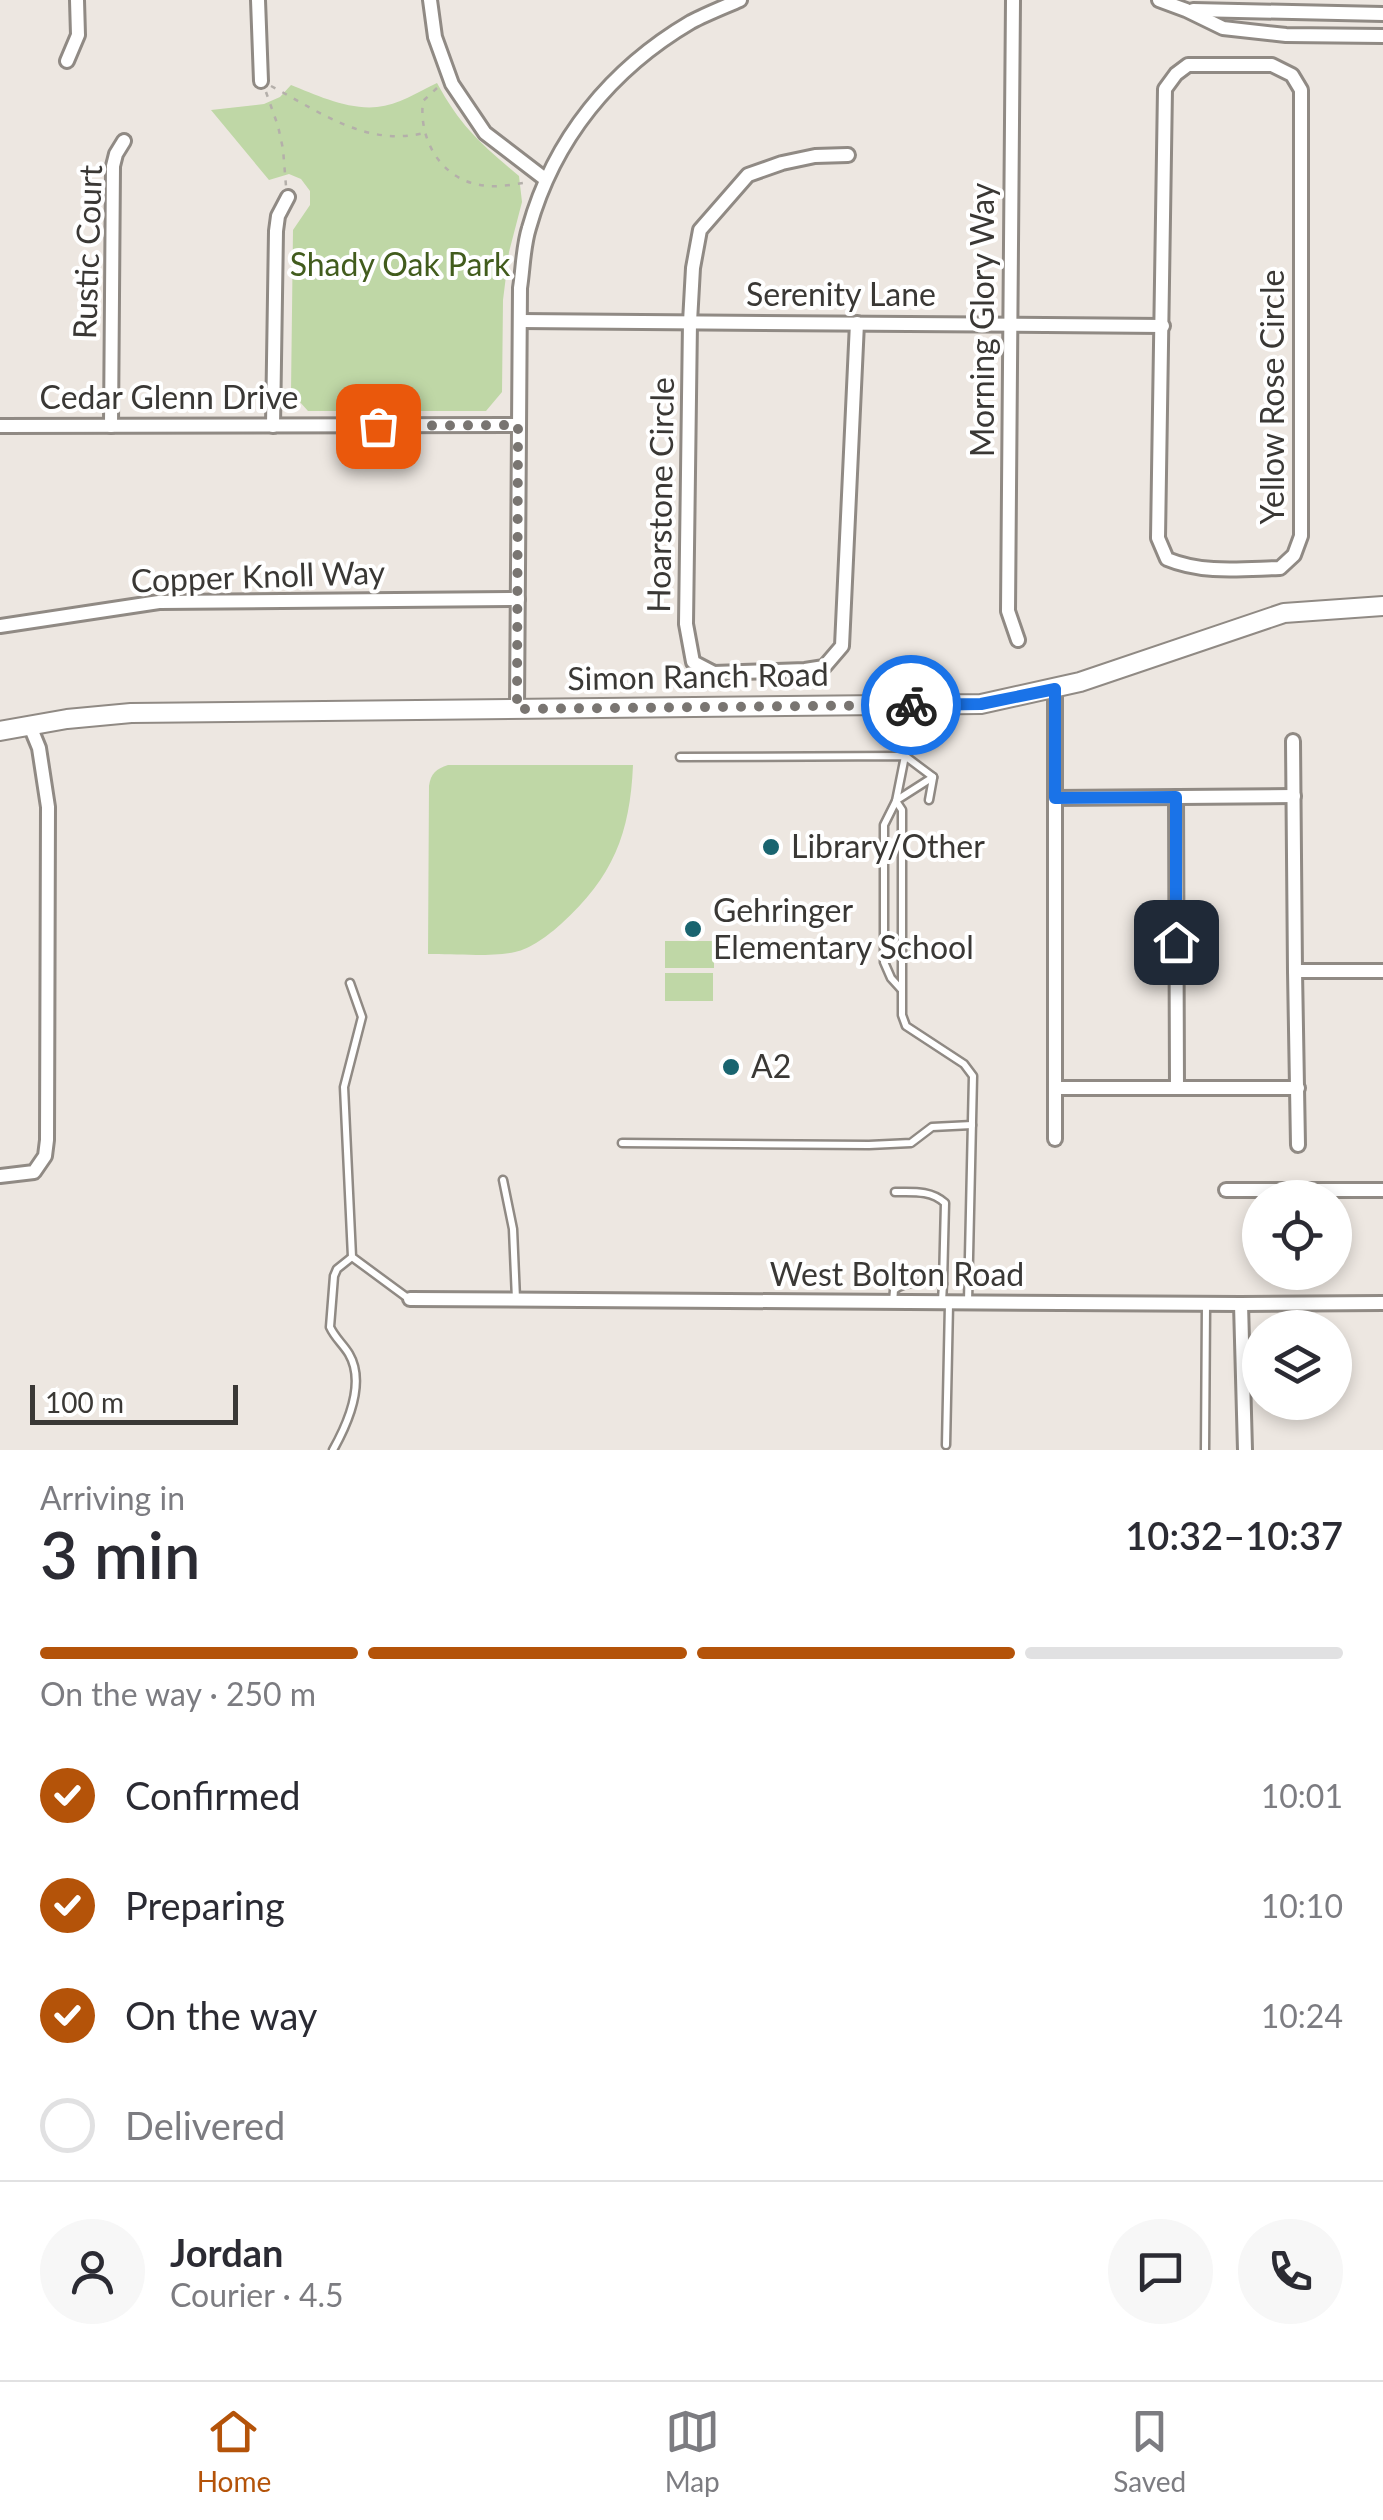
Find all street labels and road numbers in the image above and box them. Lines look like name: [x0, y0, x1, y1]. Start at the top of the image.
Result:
street label: Rustic Court: [64, 164, 109, 340]
street label: Morning Glory Way: [962, 182, 1001, 457]
street label: Yellow Rose Circle: [1252, 270, 1291, 524]
street label: Serenity Lane: [746, 274, 936, 313]
street label: Cedar Glenn Drive: [40, 377, 298, 416]
street label: Hoarstone Circle: [638, 377, 681, 613]
street label: Copper Knoll Way: [130, 552, 386, 599]
street label: Simon Ranch Road: [567, 654, 829, 697]
street label: West Bolton Road: [770, 1254, 1024, 1293]

